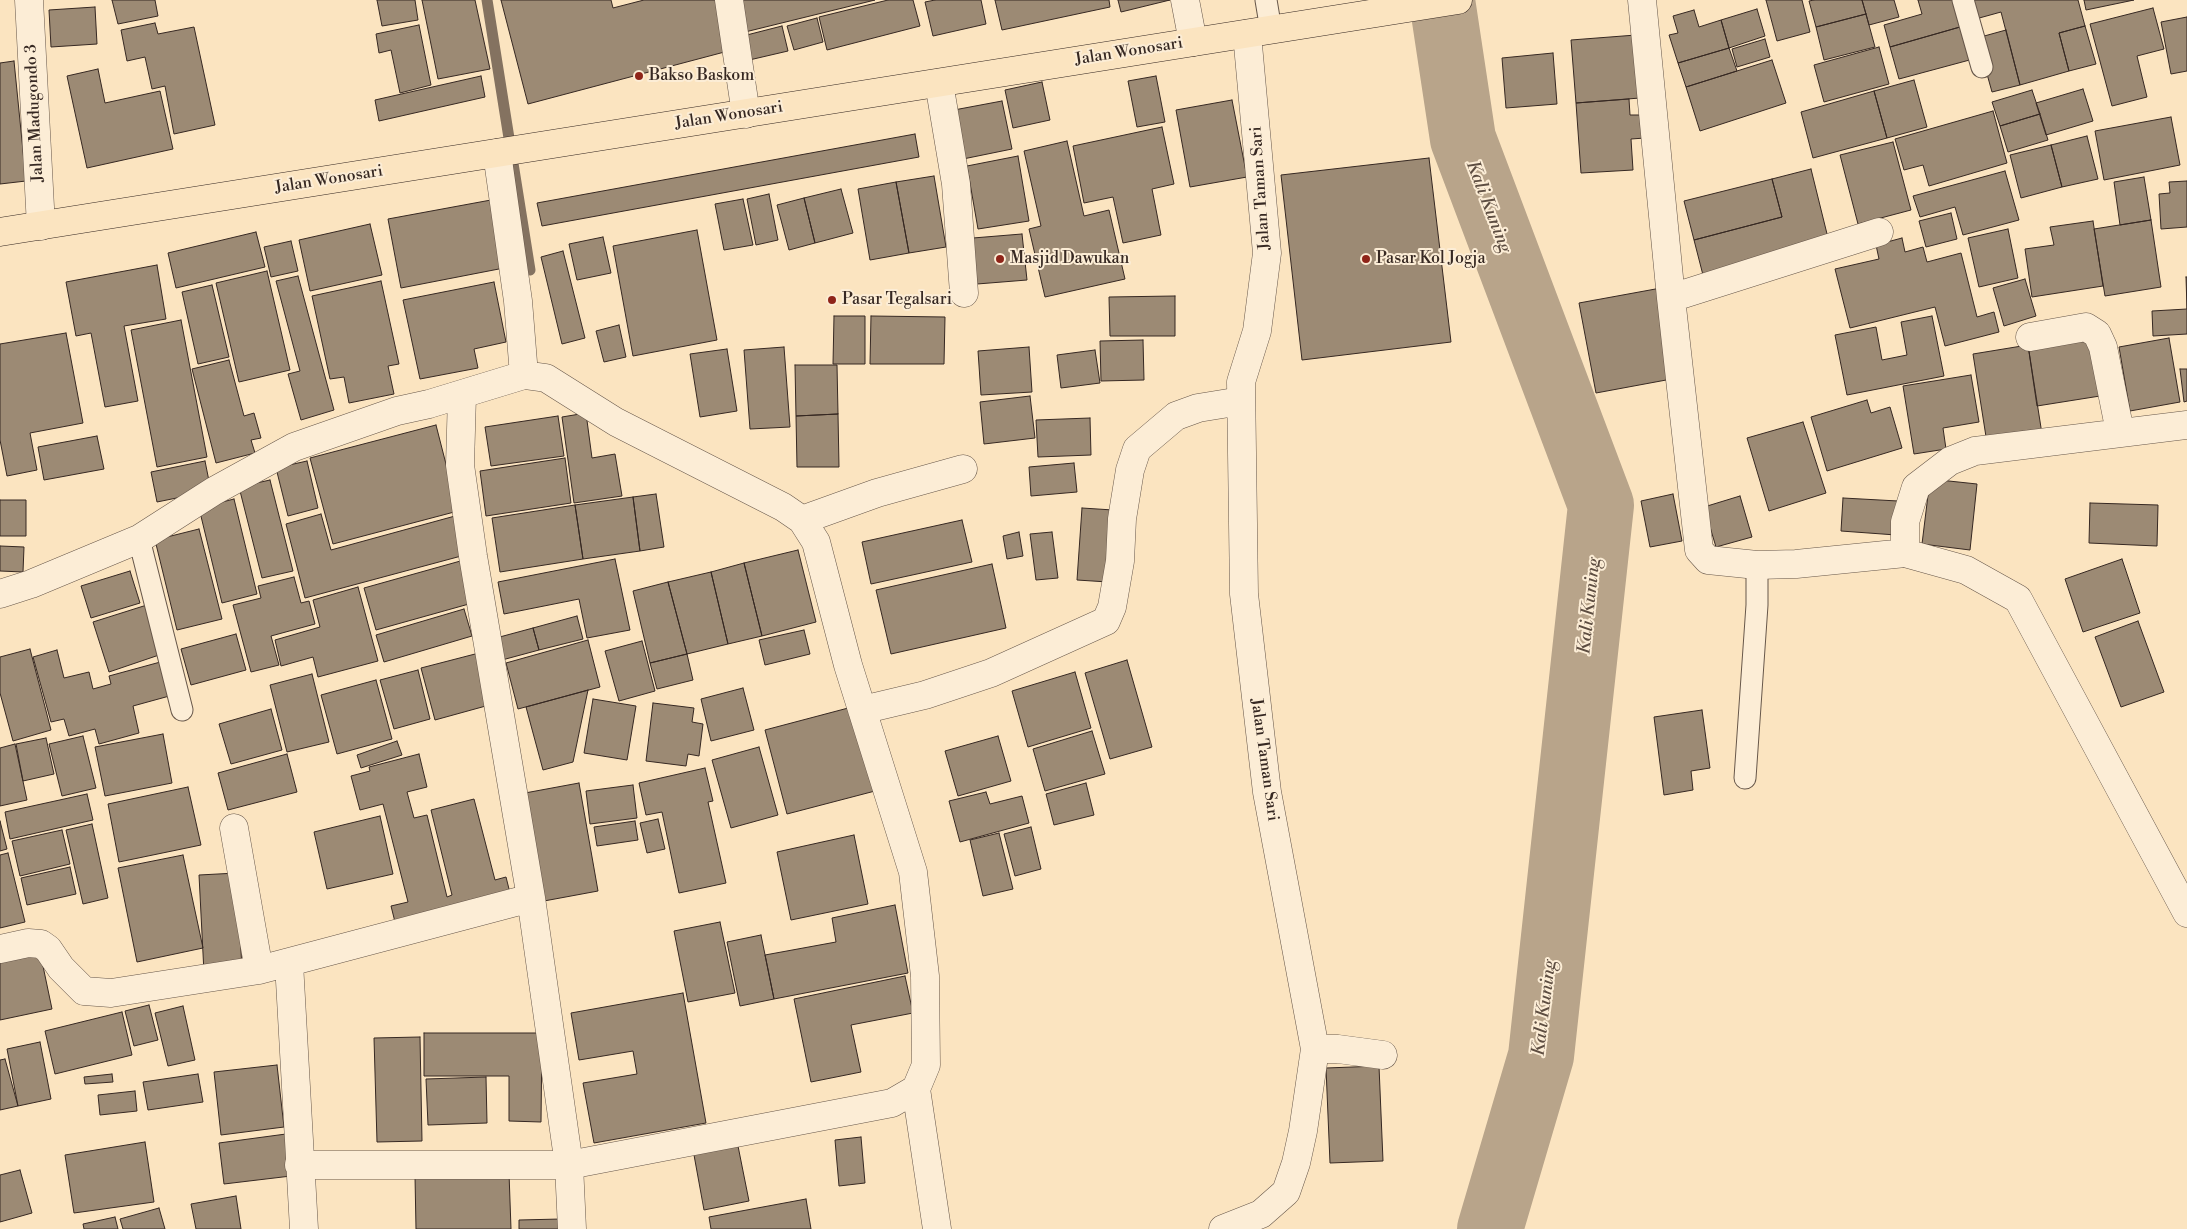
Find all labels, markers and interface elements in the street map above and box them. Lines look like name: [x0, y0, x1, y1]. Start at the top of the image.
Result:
street label: Jalan Wonosari: [1074, 34, 1184, 70]
street label: Jalan Madugondo 3: [22, 44, 48, 182]
place label: Bakso Baskom: [649, 66, 754, 86]
marker: Bakso Baskom: [633, 70, 645, 82]
street label: Jalan Wonosari: [674, 98, 784, 134]
street label: Jalan Taman Sari: [1247, 126, 1275, 250]
water label: Kali Kuning: [1461, 158, 1515, 256]
street label: Jalan Wonosari: [274, 162, 384, 198]
place label: Masjid Dawukan: [1010, 249, 1129, 269]
place label: Pasar Kol Jogja: [1376, 249, 1486, 269]
marker: Masjid Dawukan: [994, 253, 1006, 265]
marker: Pasar Kol Jogja: [1360, 253, 1372, 265]
place label: Pasar Tegalsari: [842, 290, 952, 310]
marker: Pasar Tegalsari: [826, 294, 838, 306]
water label: Kali Kuning: [1574, 557, 1606, 655]
street label: Jalan Taman Sari: [1246, 697, 1282, 823]
water label: Kali Kuning: [1528, 959, 1562, 1057]

